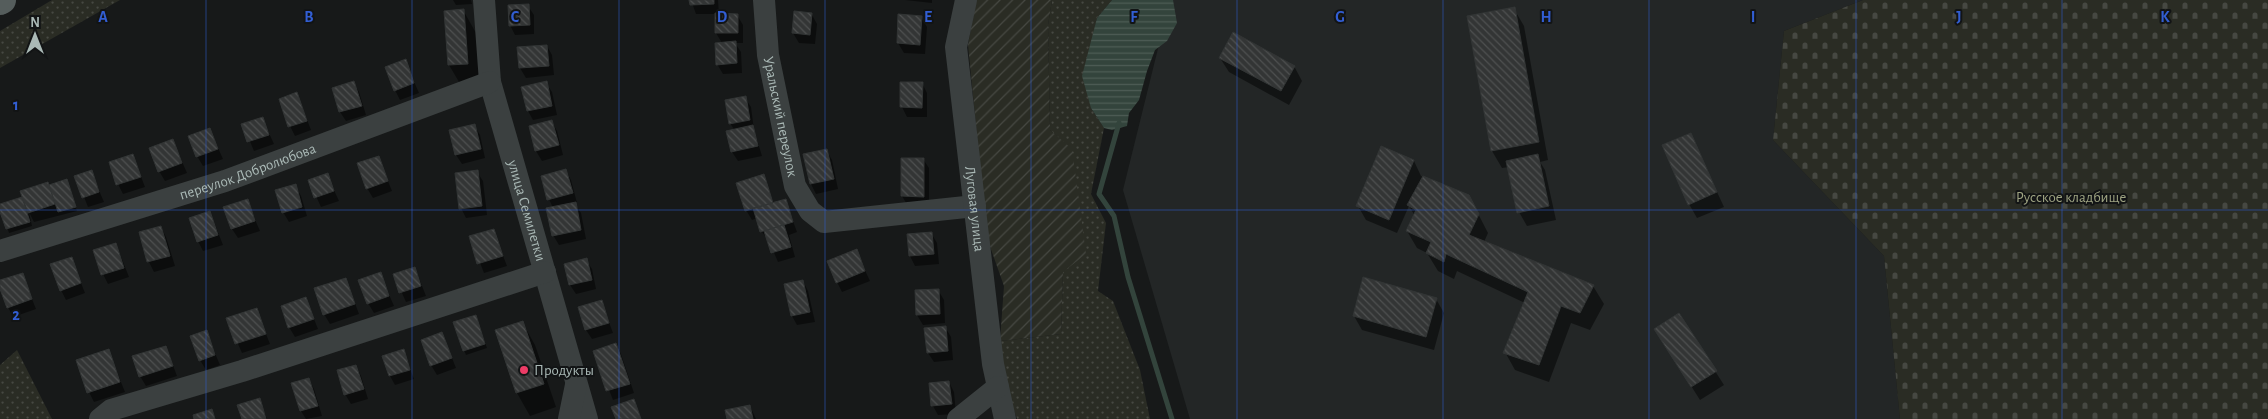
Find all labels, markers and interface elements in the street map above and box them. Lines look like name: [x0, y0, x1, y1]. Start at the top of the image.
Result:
text: A: [98, 9, 108, 25]
text: B: [304, 9, 314, 25]
text: C: [511, 9, 520, 25]
text: D: [717, 9, 728, 25]
text: E: [924, 9, 932, 25]
text: F: [1130, 9, 1138, 25]
text: G: [1335, 9, 1345, 25]
text: H: [1540, 9, 1552, 25]
text: I: [1751, 9, 1755, 25]
text: J: [1956, 9, 1962, 25]
text: K: [2160, 9, 2170, 25]
north arrow: [10, 10, 60, 60]
text: N: [30, 16, 40, 30]
street label: Уральский переулок: [760, 55, 800, 178]
text: 1: [13, 97, 19, 113]
street label: переулок Добролюбова: [178, 141, 318, 203]
street label: улица Семилетки: [505, 157, 548, 263]
street label: Луговая улица: [962, 165, 987, 253]
park label: Русское кладбище: [2016, 190, 2126, 205]
text: 2: [12, 307, 20, 323]
place label: Продукты: [534, 363, 594, 378]
marker: Продукты: [518, 364, 530, 376]

